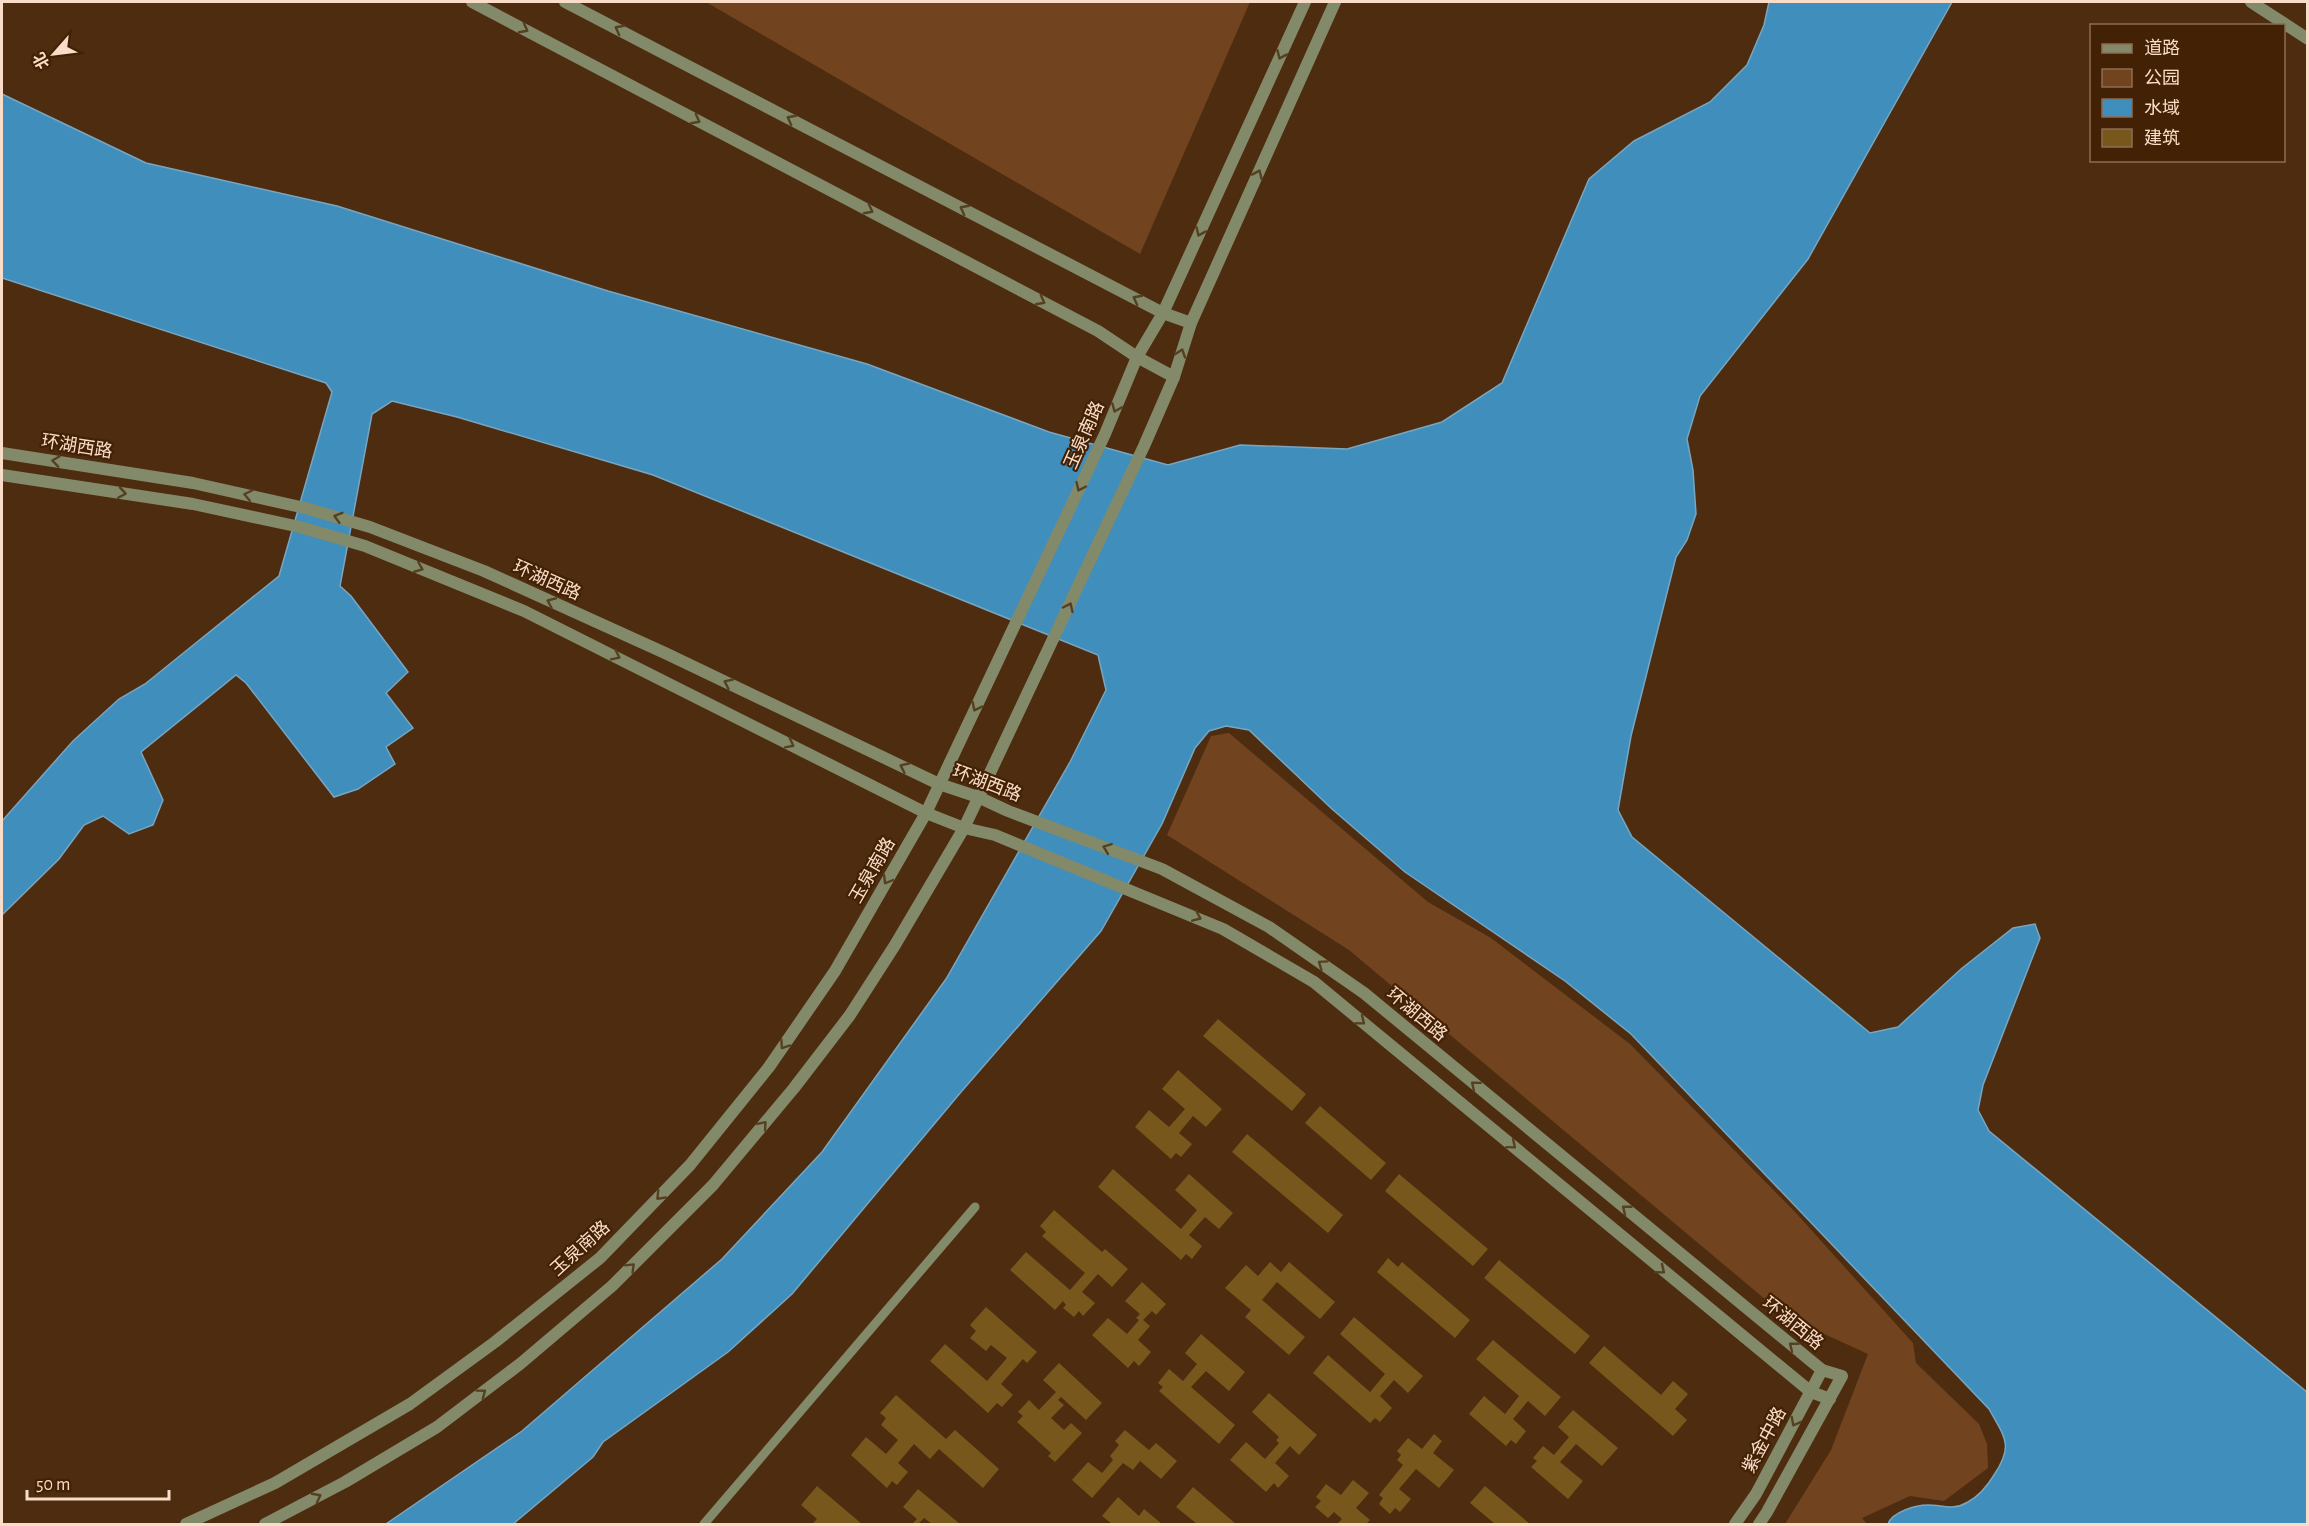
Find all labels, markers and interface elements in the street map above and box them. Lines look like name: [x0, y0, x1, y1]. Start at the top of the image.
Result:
one-way arrow: [517, 22, 528, 33]
north arrow: [24, 24, 84, 84]
legend: [2090, 24, 2285, 162]
one-way arrow: [614, 25, 625, 36]
text: 道路: [2144, 38, 2180, 58]
one-way arrow: [1276, 48, 1288, 59]
text: 北: [30, 50, 52, 72]
text: 公园: [2144, 69, 2180, 88]
text: 水域: [2144, 99, 2180, 118]
one-way arrow: [690, 112, 701, 124]
one-way arrow: [787, 115, 798, 126]
text: 建筑: [2144, 128, 2180, 148]
one-way arrow: [1250, 170, 1262, 181]
one-way arrow: [862, 203, 873, 214]
one-way arrow: [960, 205, 971, 216]
one-way arrow: [1195, 226, 1207, 237]
one-way arrow: [1035, 294, 1046, 305]
one-way arrow: [1133, 295, 1144, 306]
one-way arrow: [1174, 348, 1186, 359]
street label: 玉泉南路: [1060, 398, 1108, 472]
one-way arrow: [1111, 401, 1123, 412]
street label: 环湖西路: [40, 430, 114, 462]
one-way arrow: [52, 455, 61, 467]
one-way arrow: [1076, 480, 1088, 491]
one-way arrow: [117, 487, 126, 499]
one-way arrow: [243, 490, 253, 503]
one-way arrow: [333, 512, 344, 524]
street label: 环湖西路: [510, 556, 584, 604]
one-way arrow: [413, 561, 424, 573]
one-way arrow: [547, 597, 558, 609]
one-way arrow: [1061, 602, 1073, 613]
one-way arrow: [609, 649, 620, 661]
one-way arrow: [723, 679, 734, 691]
one-way arrow: [971, 700, 983, 711]
one-way arrow: [784, 736, 795, 748]
street label: 环湖西路: [950, 761, 1024, 805]
one-way arrow: [899, 763, 910, 775]
street label: 玉泉南路: [845, 834, 899, 906]
one-way arrow: [1102, 843, 1113, 855]
one-way arrow: [882, 874, 894, 884]
one-way arrow: [1191, 910, 1202, 922]
one-way arrow: [1318, 960, 1329, 971]
street label: 环湖西路: [1383, 983, 1451, 1045]
one-way arrow: [1354, 1014, 1365, 1025]
one-way arrow: [780, 1039, 791, 1050]
one-way arrow: [1471, 1081, 1482, 1092]
one-way arrow: [756, 1121, 767, 1132]
one-way arrow: [1505, 1138, 1516, 1149]
one-way arrow: [656, 1190, 667, 1200]
one-way arrow: [1622, 1206, 1633, 1217]
street label: 玉泉南路: [547, 1216, 613, 1280]
one-way arrow: [1654, 1263, 1665, 1274]
one-way arrow: [623, 1264, 634, 1275]
street label: 环湖西路: [1759, 1293, 1827, 1353]
one-way arrow: [1789, 1343, 1800, 1354]
one-way arrow: [475, 1389, 486, 1400]
street label: 紫金中路: [1738, 1404, 1790, 1476]
one-way arrow: [1791, 1416, 1802, 1426]
scale bar: [27, 1463, 170, 1501]
text: 50 m: [36, 1476, 70, 1494]
one-way arrow: [311, 1493, 321, 1504]

